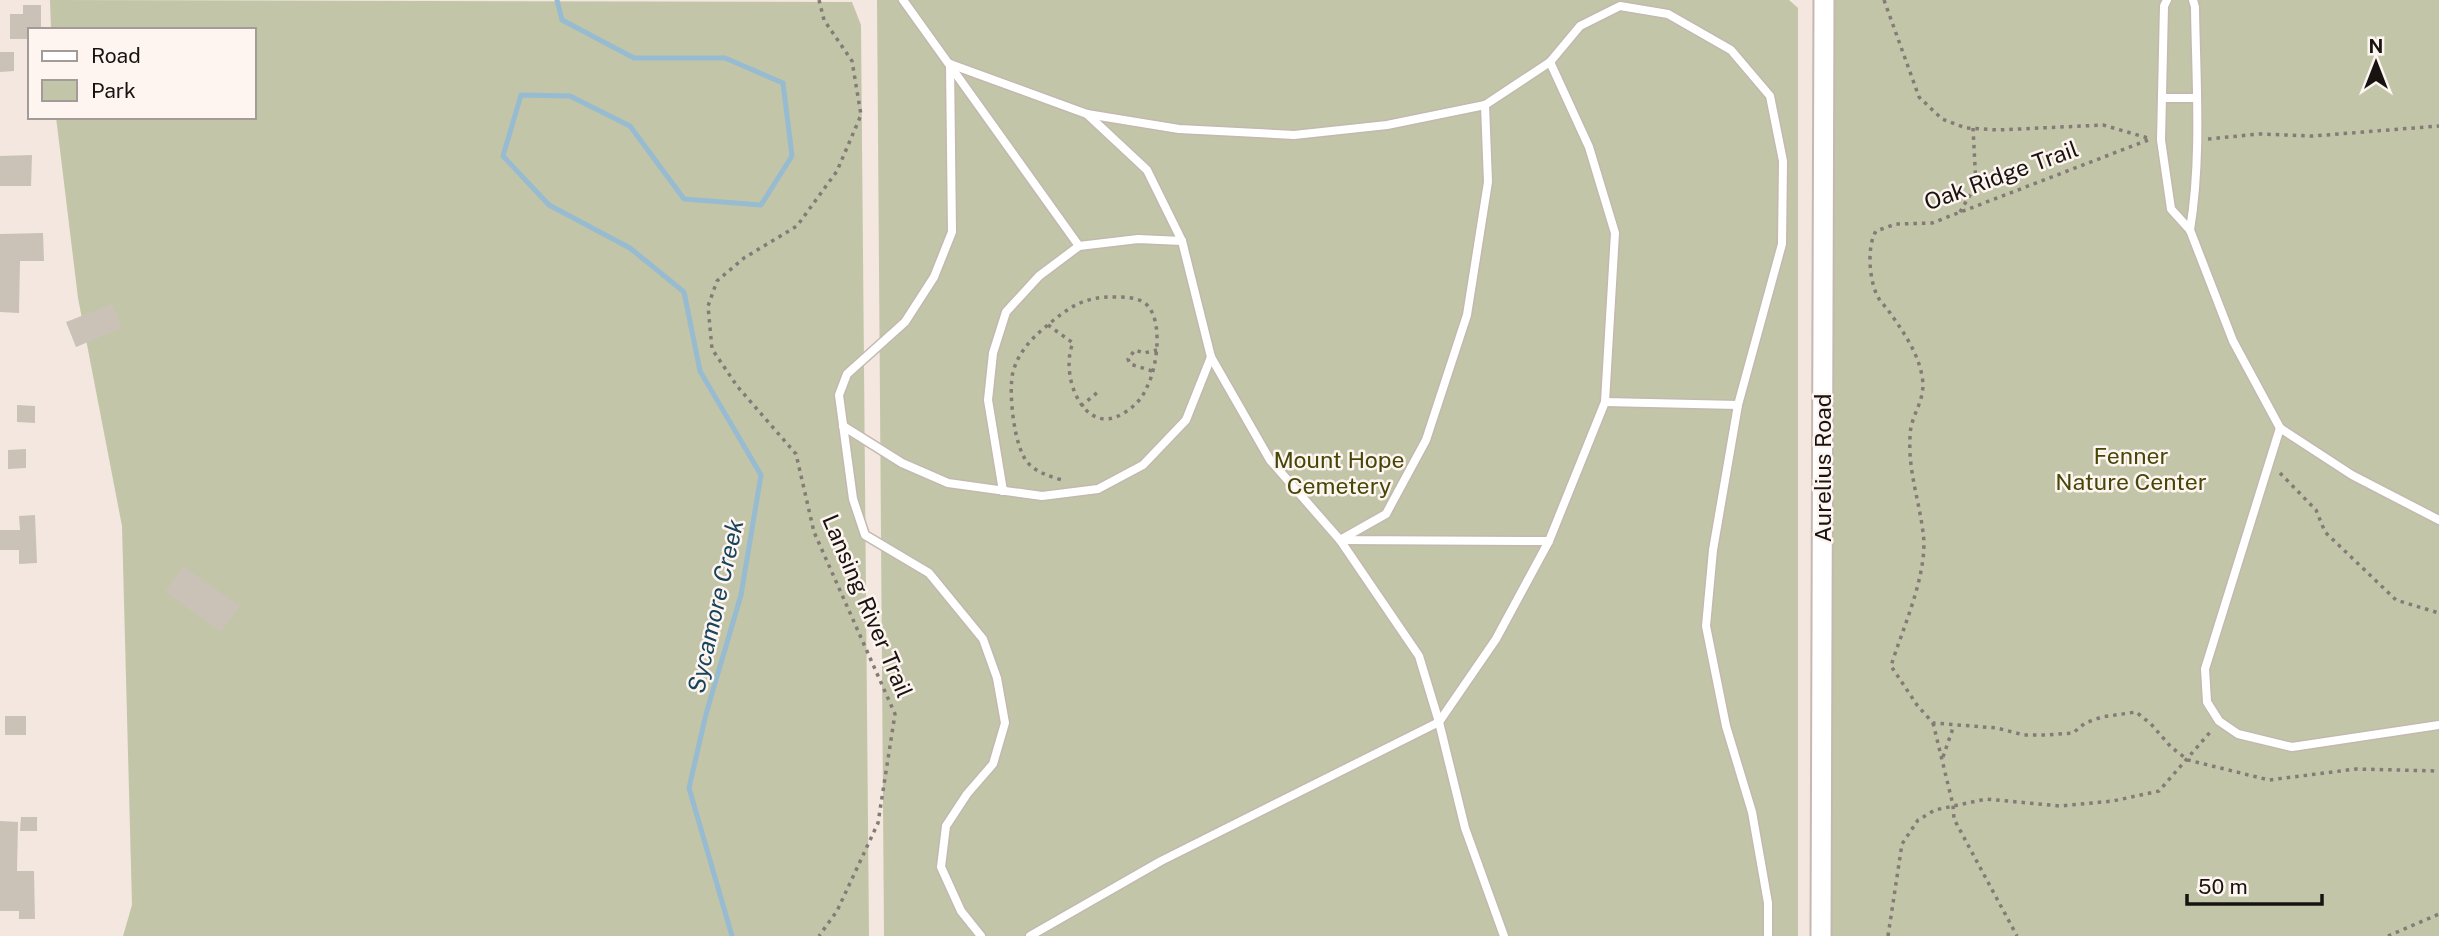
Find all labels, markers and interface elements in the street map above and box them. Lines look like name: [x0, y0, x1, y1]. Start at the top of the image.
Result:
legend: [28, 28, 256, 119]
north arrow: [2341, 28, 2411, 98]
text: N: [2369, 35, 2383, 57]
text: Road: [91, 43, 141, 68]
text: Park: [91, 78, 136, 103]
street label: Oak Ridge Trail: [1920, 135, 2082, 215]
street label: Aurelius Road: [1809, 394, 1836, 543]
park label: Fenner Nature Center: [2055, 442, 2207, 495]
park label: Mount Hope Cemetery: [1273, 446, 1405, 499]
street label: Lansing River Trail: [817, 510, 919, 702]
water label: Sycamore Creek: [681, 516, 749, 696]
scale bar: [2187, 862, 2322, 906]
text: 50 m: [2198, 874, 2248, 899]

